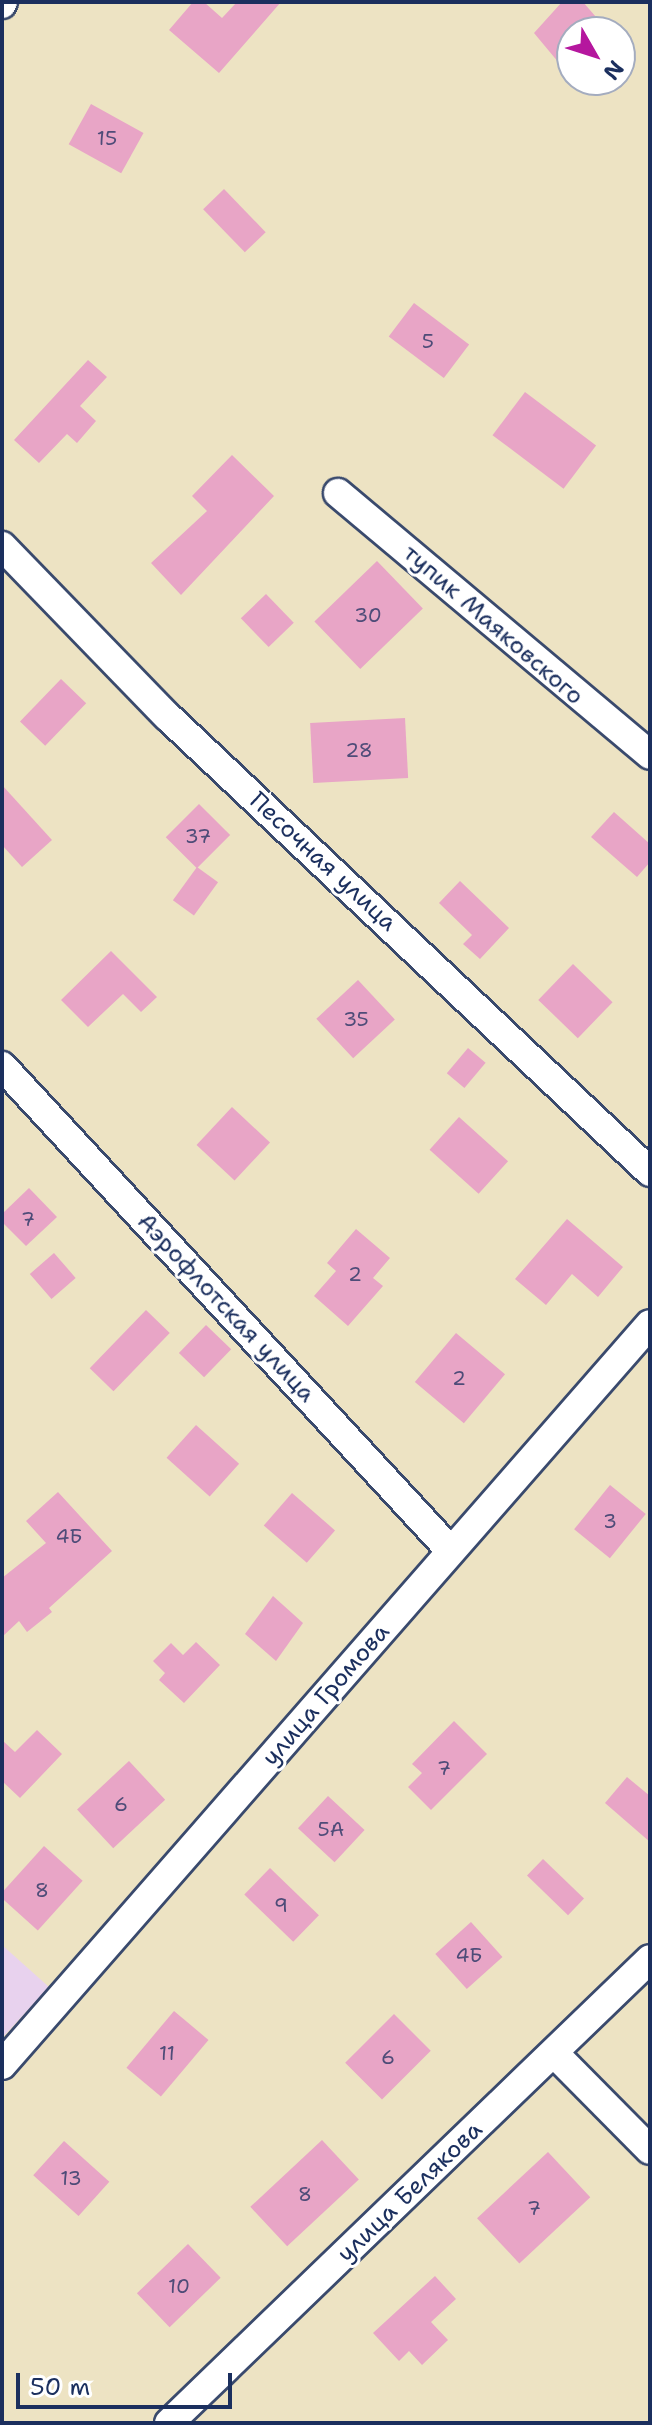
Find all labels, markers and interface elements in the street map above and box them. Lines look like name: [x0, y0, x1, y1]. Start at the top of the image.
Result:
north arrow: [556, 16, 636, 96]
text: N: [597, 54, 630, 86]
house number: 15: [97, 126, 117, 150]
house number: 5: [422, 329, 434, 353]
street label: тупик Маяковского: [397, 539, 589, 711]
house number: 30: [354, 603, 382, 627]
house number: 28: [345, 738, 373, 762]
street label: Песочная улица: [243, 786, 403, 938]
house number: 37: [185, 824, 211, 848]
house number: 35: [343, 1007, 369, 1031]
house number: 7: [21, 1207, 35, 1231]
street label: Аэрофлотская улица: [131, 1208, 321, 1408]
house number: 2: [348, 1262, 362, 1286]
house number: 2: [452, 1366, 466, 1390]
house number: 3: [603, 1509, 617, 1533]
house number: 4Б: [55, 1524, 83, 1548]
street label: улица Громова: [256, 1618, 396, 1772]
house number: 7: [437, 1756, 451, 1780]
house number: 6: [114, 1792, 128, 1816]
house number: 5А: [318, 1817, 344, 1841]
house number: 8: [35, 1878, 49, 1902]
house number: 9: [274, 1893, 288, 1917]
house number: 4Б: [455, 1943, 483, 1967]
house number: 11: [159, 2041, 175, 2065]
house number: 6: [381, 2045, 395, 2069]
street label: улица Белякова: [332, 2116, 488, 2268]
house number: 13: [60, 2166, 82, 2190]
house number: 8: [298, 2182, 312, 2206]
house number: 7: [527, 2196, 541, 2220]
house number: 10: [168, 2274, 190, 2298]
scale bar: [20, 2357, 236, 2407]
text: 50 m: [30, 2371, 90, 2403]

